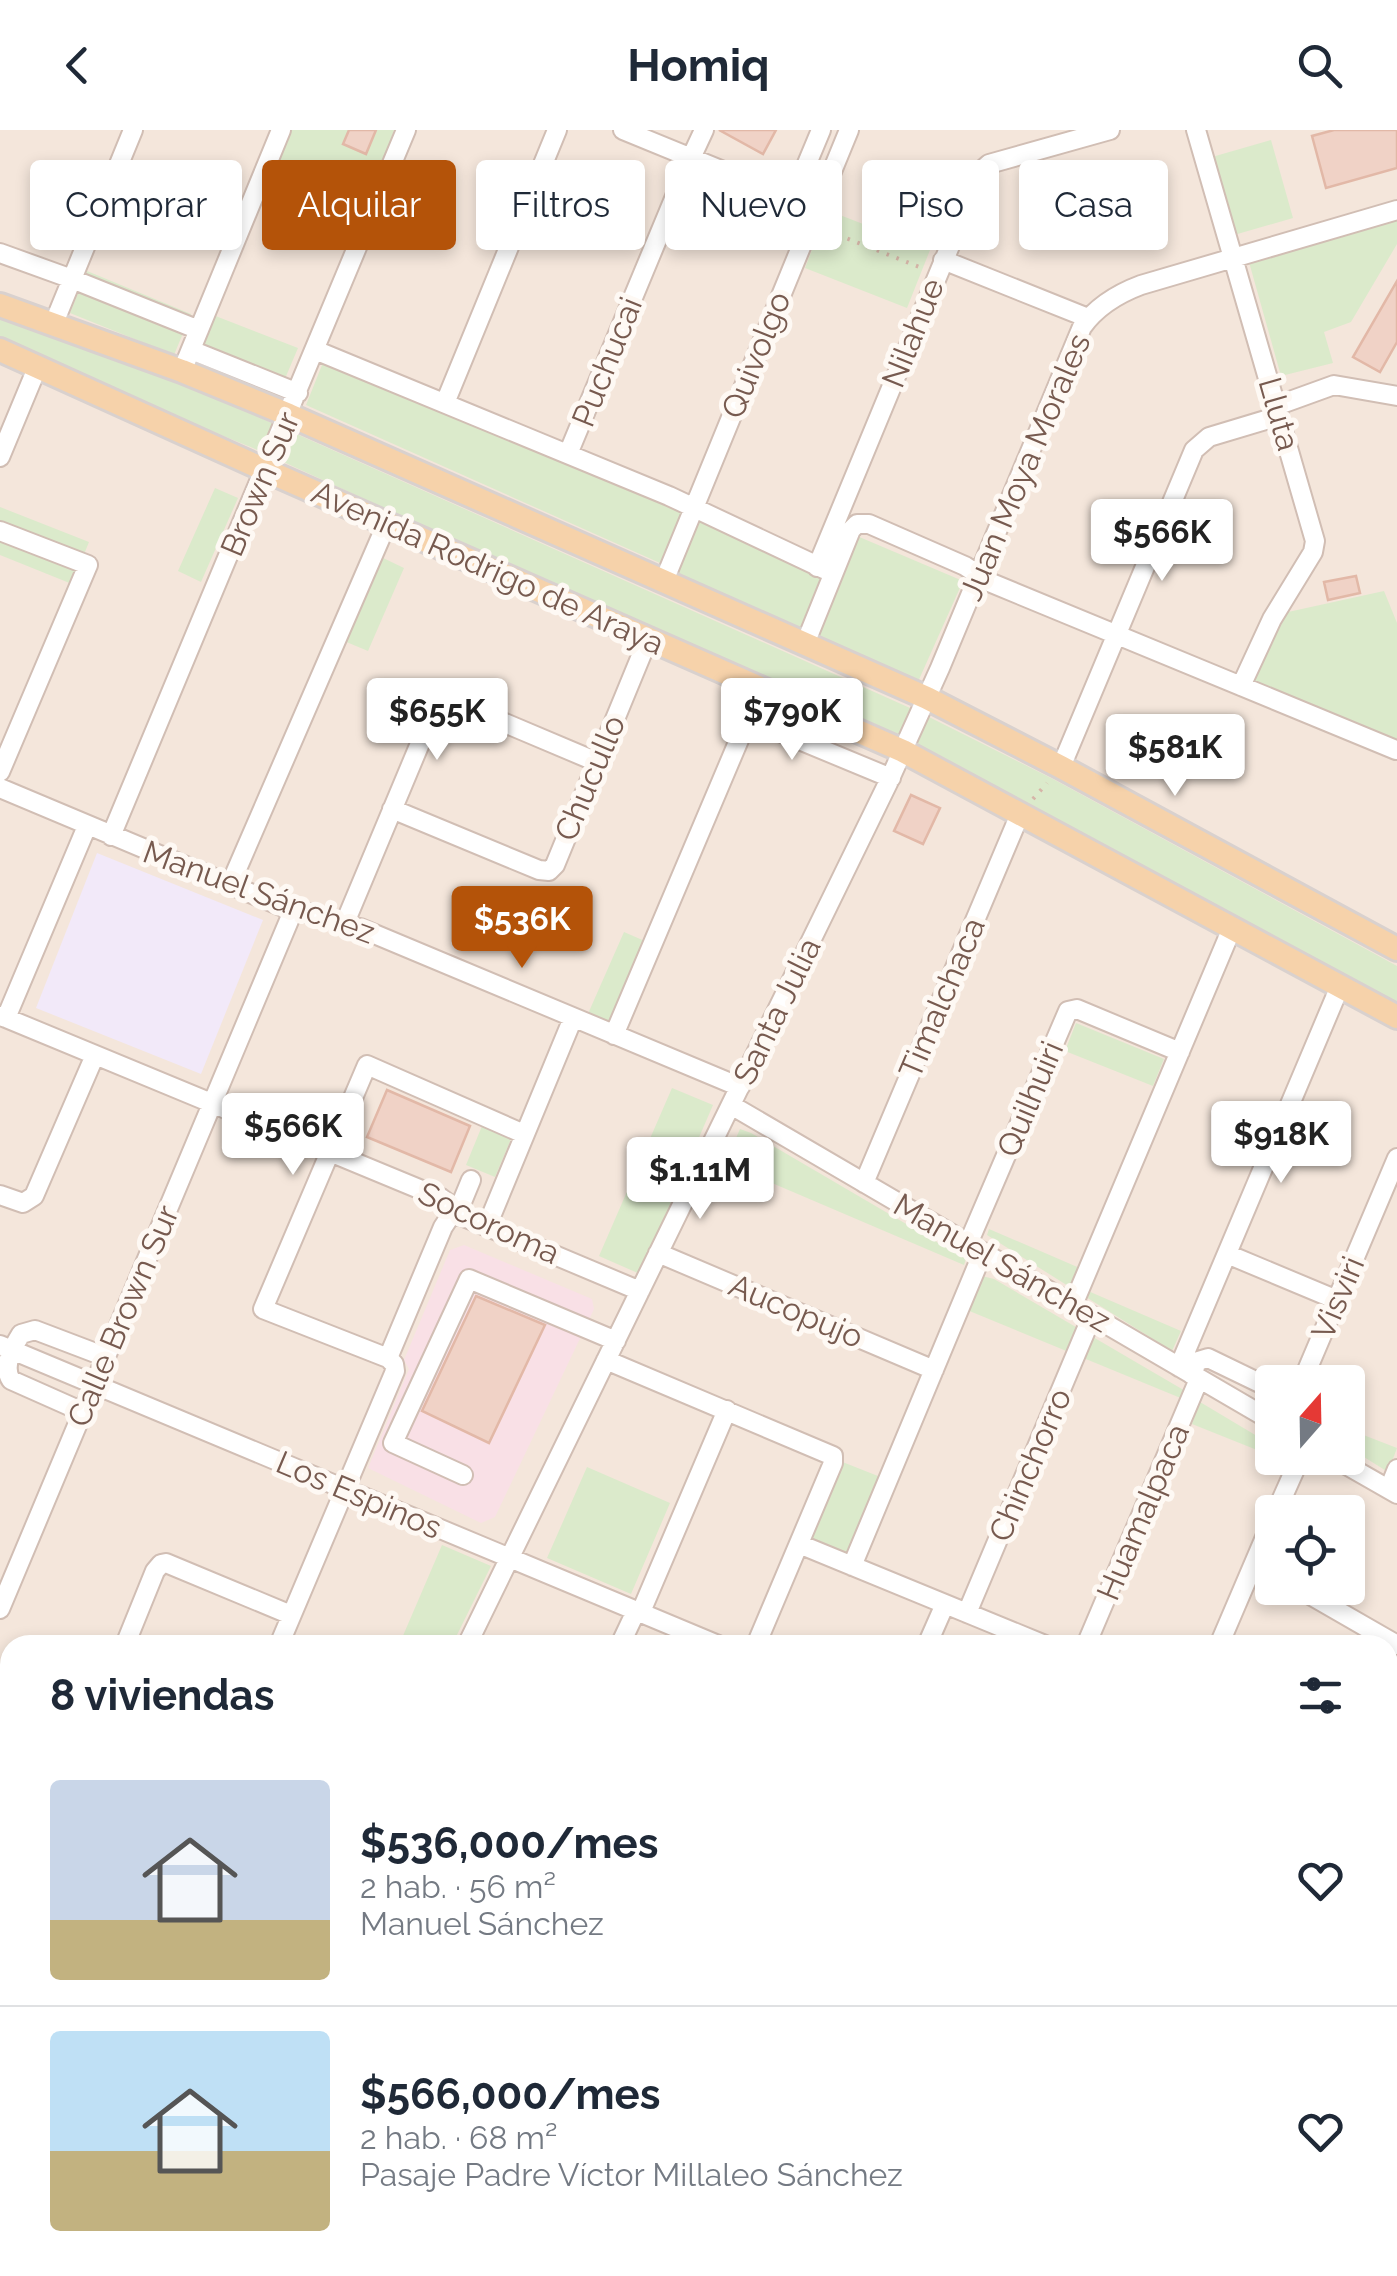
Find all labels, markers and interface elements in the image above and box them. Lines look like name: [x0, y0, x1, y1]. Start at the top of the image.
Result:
icon: back: [50, 38, 105, 93]
icon: search: [1292, 38, 1347, 93]
text: Homiq: [627, 39, 770, 92]
chip: Comprar: [30, 160, 242, 250]
chip: Alquilar: [262, 160, 456, 250]
chip: Filtros: [476, 160, 645, 250]
chip: Nuevo: [665, 160, 842, 250]
chip: Piso: [862, 160, 999, 250]
chip: Casa: [1019, 160, 1168, 250]
street label: Nilahue: [874, 273, 951, 393]
street label: Quivolgo: [713, 286, 798, 423]
street label: Puchucai: [564, 292, 649, 432]
street label: Juan Moya Morales: [952, 328, 1097, 605]
street label: Lluta: [1251, 373, 1308, 455]
street label: Brown Sur: [213, 406, 306, 561]
street label: Avenida Rodrigo de Araya: [306, 473, 670, 662]
pin: $566K: [1092, 499, 1232, 584]
text: $566K: [1113, 513, 1211, 550]
pin: $655K: [367, 678, 507, 763]
pin: $790K: [722, 678, 862, 763]
text: $655K: [389, 692, 485, 729]
text: $790K: [743, 692, 841, 729]
street label: Chucullo: [547, 710, 632, 846]
pin: $581K: [1105, 714, 1245, 799]
text: $581K: [1128, 728, 1222, 765]
street label: Manuel Sánchez: [138, 832, 380, 951]
pin: $536K: [452, 886, 592, 971]
text: $536K: [474, 900, 570, 937]
street label: Timalchaca: [891, 912, 992, 1084]
street label: Santa Julia: [725, 932, 828, 1090]
street label: Quilhuiri: [989, 1036, 1070, 1162]
pin: $566K: [223, 1093, 363, 1178]
pin: $918K: [1211, 1101, 1351, 1186]
text: $566K: [244, 1107, 342, 1144]
text: $918K: [1233, 1115, 1329, 1152]
pin: $1.11M: [619, 1137, 781, 1222]
text: $1.11M: [649, 1151, 751, 1188]
street label: Socoroma: [413, 1174, 566, 1271]
street label: Manuel Sánchez: [887, 1186, 1117, 1340]
street label: Calle Brown Sur: [59, 1200, 186, 1432]
street label: Visviri: [1304, 1251, 1371, 1345]
street label: Aucopujo: [724, 1266, 869, 1355]
north arrow: [1255, 1365, 1365, 1475]
map controls: [1255, 1365, 1365, 1605]
street label: Chinchorro: [981, 1383, 1078, 1547]
street label: Huamalpaca: [1089, 1418, 1196, 1605]
street label: Los Espinos: [271, 1443, 447, 1546]
button: locate: [1255, 1495, 1365, 1605]
icon: filters: [1293, 1668, 1348, 1723]
text: 8 viviendas: [50, 1671, 274, 1720]
text: $536,000/mes: [360, 1819, 658, 1868]
icon: home: [130, 1820, 250, 1940]
icon: heart: [1293, 1853, 1348, 1908]
text: 2 hab. · 56 m²: [360, 1868, 556, 1905]
text: Manuel Sánchez: [360, 1905, 604, 1942]
text: $566,000/mes: [360, 2070, 661, 2119]
icon: home: [130, 2071, 250, 2191]
icon: heart: [1293, 2104, 1348, 2159]
text: 2 hab. · 68 m²: [360, 2119, 557, 2156]
text: Pasaje Padre Víctor Millaleo Sánchez: [360, 2156, 903, 2193]

